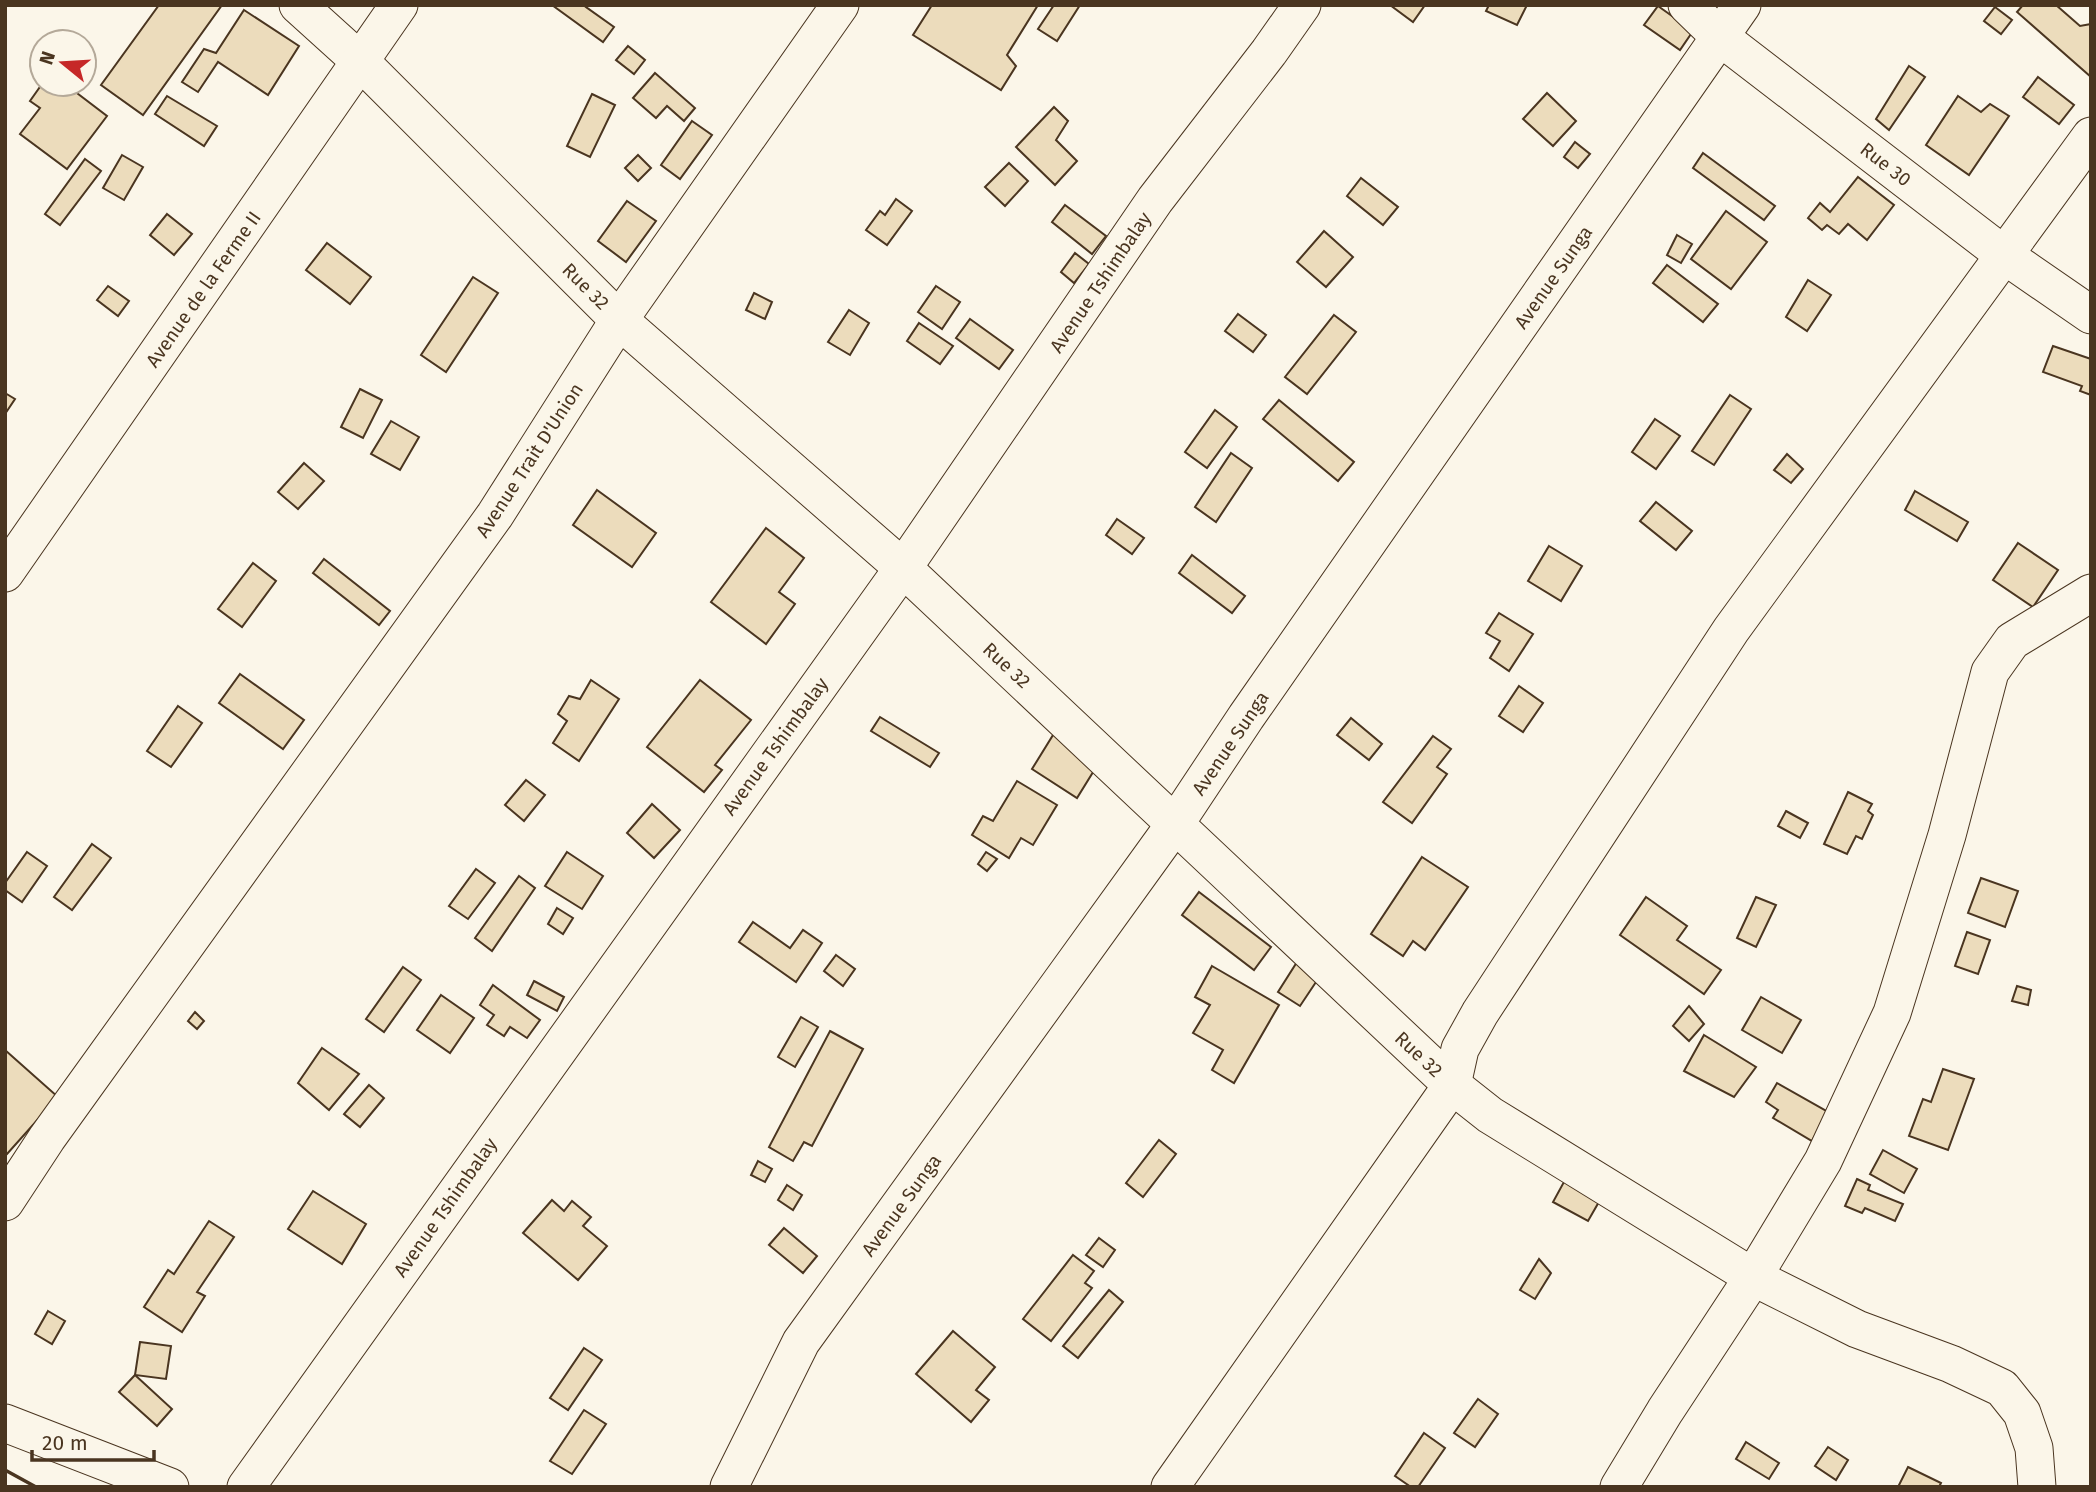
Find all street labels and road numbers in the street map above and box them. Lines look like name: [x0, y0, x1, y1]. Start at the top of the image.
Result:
street label: Rue 30: [1856, 137, 1916, 191]
street label: Avenue de la Ferme II: [141, 207, 266, 372]
street label: Avenue Tshimbalay: [1045, 207, 1156, 357]
street label: Avenue Sunga: [1509, 221, 1597, 333]
street label: Rue 32: [557, 258, 614, 315]
street label: Avenue Trait D'Union: [471, 379, 588, 542]
street label: Rue 32: [978, 638, 1035, 693]
street label: Avenue Tshimbalay: [718, 672, 834, 820]
street label: Avenue Sunga: [1187, 687, 1274, 800]
street label: Rue 32: [1390, 1027, 1447, 1082]
street label: Avenue Tshimbalay: [389, 1133, 502, 1281]
street label: Avenue Sunga: [857, 1150, 946, 1261]

